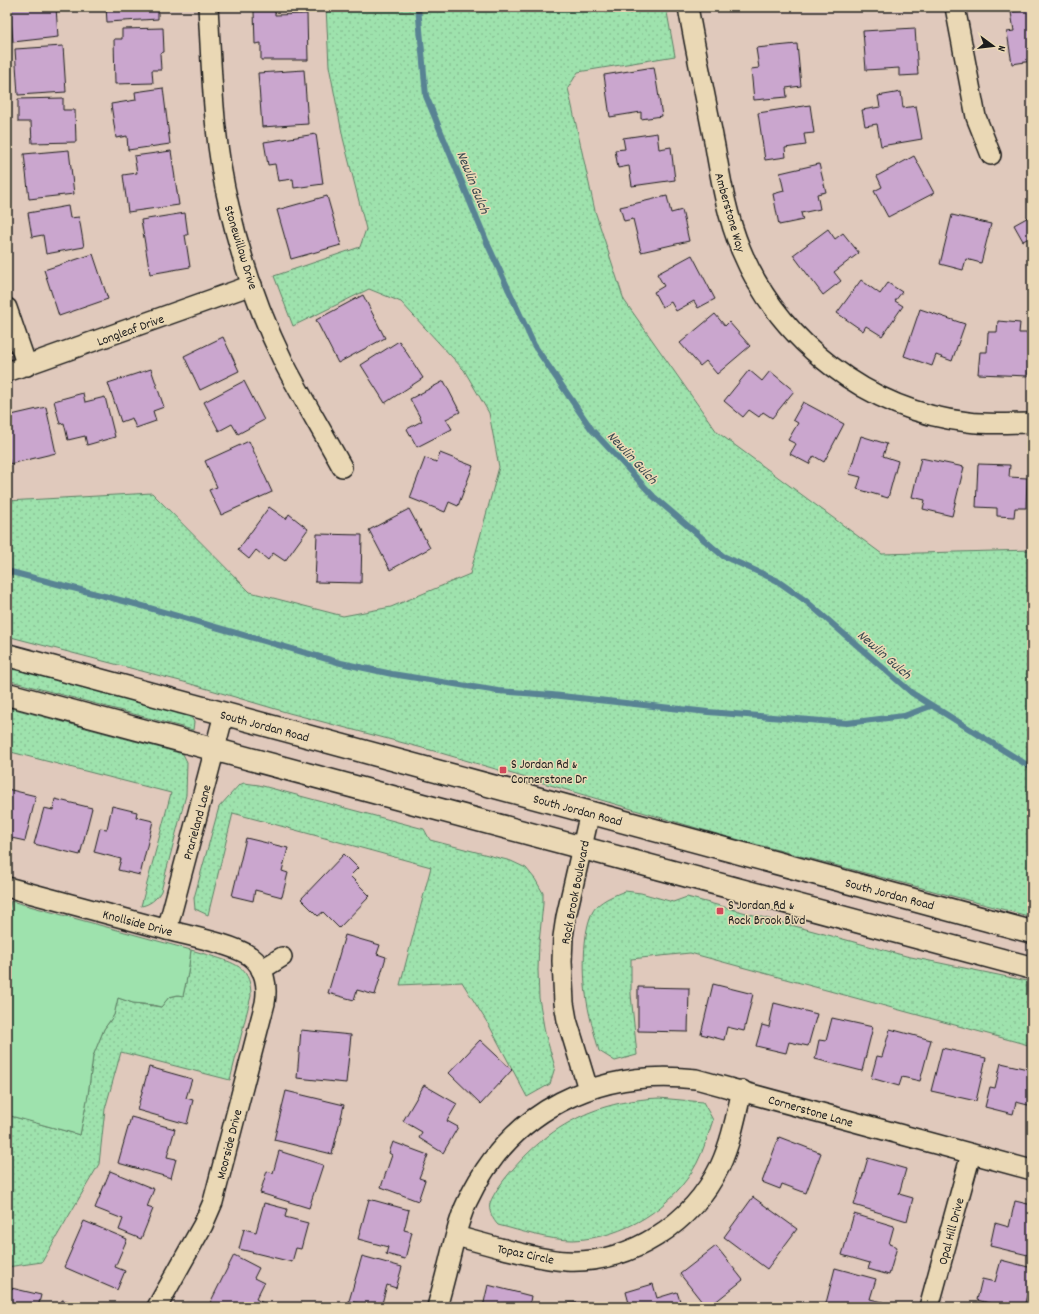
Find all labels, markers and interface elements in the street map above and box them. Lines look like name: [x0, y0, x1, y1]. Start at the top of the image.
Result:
north arrow: [973, 26, 1013, 66]
text: N: [992, 43, 1009, 53]
water label: Newlin Gulch: [450, 148, 494, 218]
street label: Amberstone Way: [708, 171, 749, 255]
street label: Stonewillow Drive: [218, 203, 262, 292]
street label: Longleaf Drive: [95, 310, 167, 352]
water label: Newlin Gulch: [602, 427, 662, 490]
water label: Newlin Gulch: [852, 626, 916, 685]
street label: South Jordan Road: [218, 706, 311, 748]
place label: S Jordan Rd & Cornerstone Dr: [511, 756, 587, 790]
marker: S Jordan Rd & Cornerstone Dr: [498, 765, 508, 775]
street label: Prarieland Lane: [179, 783, 218, 862]
street label: South Jordan Road: [531, 790, 624, 832]
street label: Rock Brook Boulevard: [557, 839, 596, 946]
street label: South Jordan Road: [843, 874, 936, 916]
place label: S Jordan Rd & Rock Brook Blvd: [728, 897, 805, 931]
street label: Knollside Drive: [100, 906, 175, 943]
marker: S Jordan Rd & Rock Brook Blvd: [715, 906, 725, 916]
street label: Cornerstone Lane: [766, 1091, 855, 1134]
street label: Moorside Drive: [213, 1107, 248, 1182]
street label: Opal Hill Drive: [934, 1196, 971, 1267]
street label: Topaz Circle: [495, 1240, 556, 1271]

